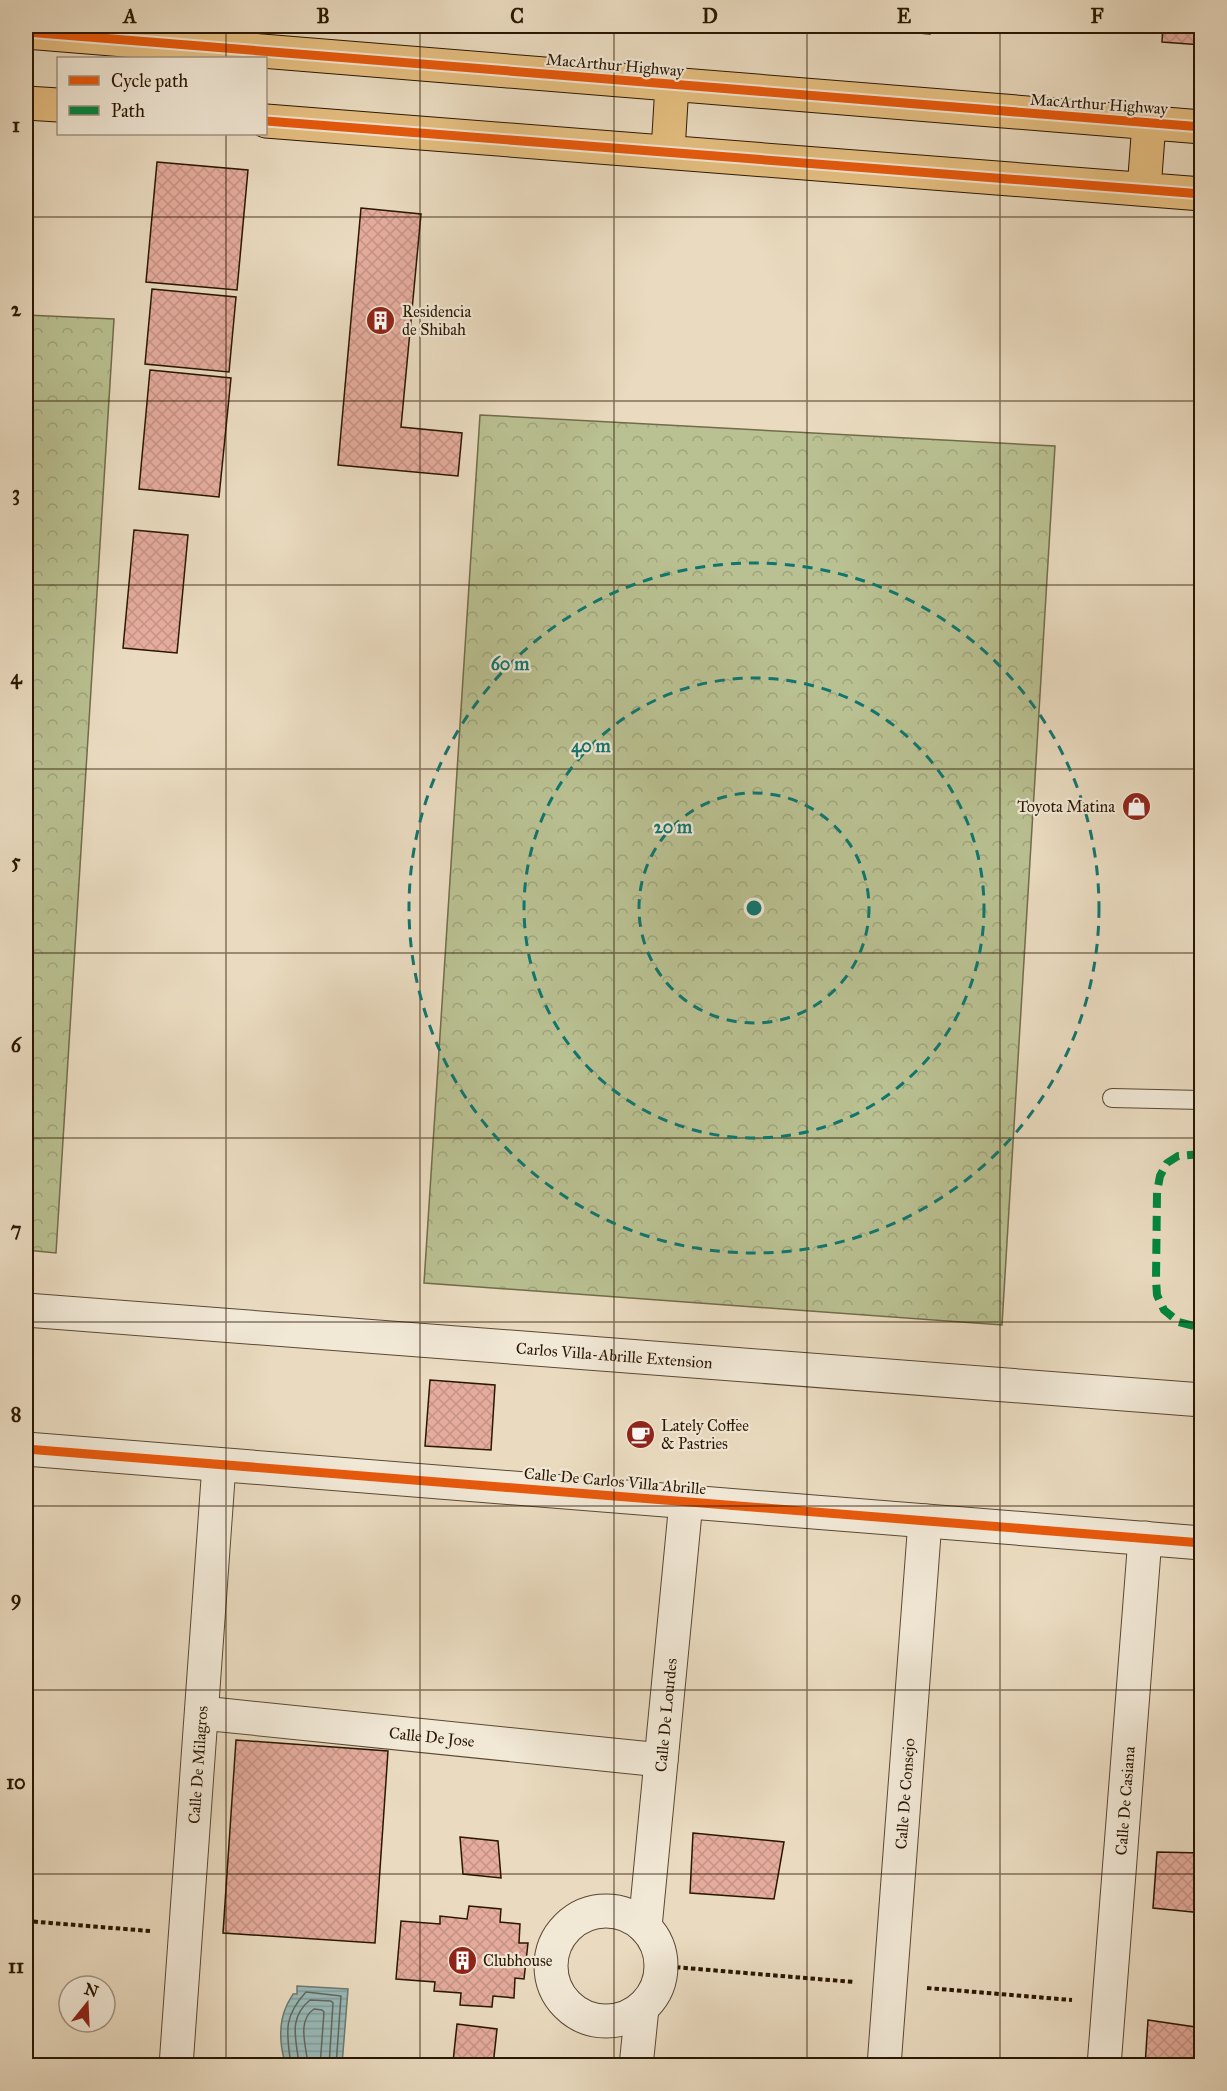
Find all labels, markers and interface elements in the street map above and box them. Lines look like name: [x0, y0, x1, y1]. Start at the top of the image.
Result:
text: A: [121, 4, 137, 28]
text: B: [316, 4, 330, 28]
text: C: [510, 4, 524, 28]
text: D: [702, 4, 718, 28]
text: E: [897, 4, 912, 28]
text: F: [1090, 4, 1104, 28]
street label: MacArthur Highway: [545, 50, 685, 82]
legend: [57, 57, 267, 135]
text: Cycle path: [111, 70, 188, 92]
street label: MacArthur Highway: [1029, 90, 1169, 119]
text: Path: [111, 100, 145, 122]
text: 1: [12, 113, 20, 137]
text: 2: [11, 297, 22, 321]
place label: Residencia de Shibah: [402, 302, 472, 339]
building icon: Residencia de Shibah: [365, 304, 397, 336]
text: 3: [12, 481, 20, 506]
text: 60 m: [491, 653, 530, 675]
text: 4: [10, 665, 22, 690]
text: 40 m: [571, 735, 612, 758]
shop icon: Toyota Matina: [1120, 790, 1152, 822]
place label: Toyota Matina: [1017, 797, 1115, 816]
text: 20 m: [654, 816, 693, 838]
text: 5: [11, 849, 21, 873]
centre of rings: [744, 898, 764, 918]
text: 6: [11, 1033, 23, 1057]
text: 7: [11, 1217, 22, 1241]
street label: Carlos Villa-Abrille Extension: [515, 1338, 714, 1372]
text: 8: [11, 1402, 21, 1426]
place label: Lately Coffee & Pastries: [661, 1416, 749, 1453]
cafe icon: Lately Coffee & Pastries: [624, 1418, 656, 1450]
street label: Calle De Carlos Villa Abrille: [523, 1464, 707, 1498]
text: 9: [11, 1586, 21, 1611]
street label: Calle De Lourdes: [651, 1657, 680, 1773]
street label: Calle De Milagros: [184, 1705, 211, 1825]
street label: Calle De Jose: [388, 1723, 476, 1750]
street label: Calle De Consejo: [891, 1737, 918, 1850]
street label: Calle De Casiana: [1111, 1745, 1138, 1856]
text: 10: [6, 1770, 26, 1794]
building icon: Clubhouse: [446, 1944, 478, 1976]
place label: Clubhouse: [483, 1951, 553, 1970]
text: 11: [8, 1954, 24, 1978]
north arrow: [57, 1974, 117, 2034]
text: N: [82, 1979, 101, 2001]

